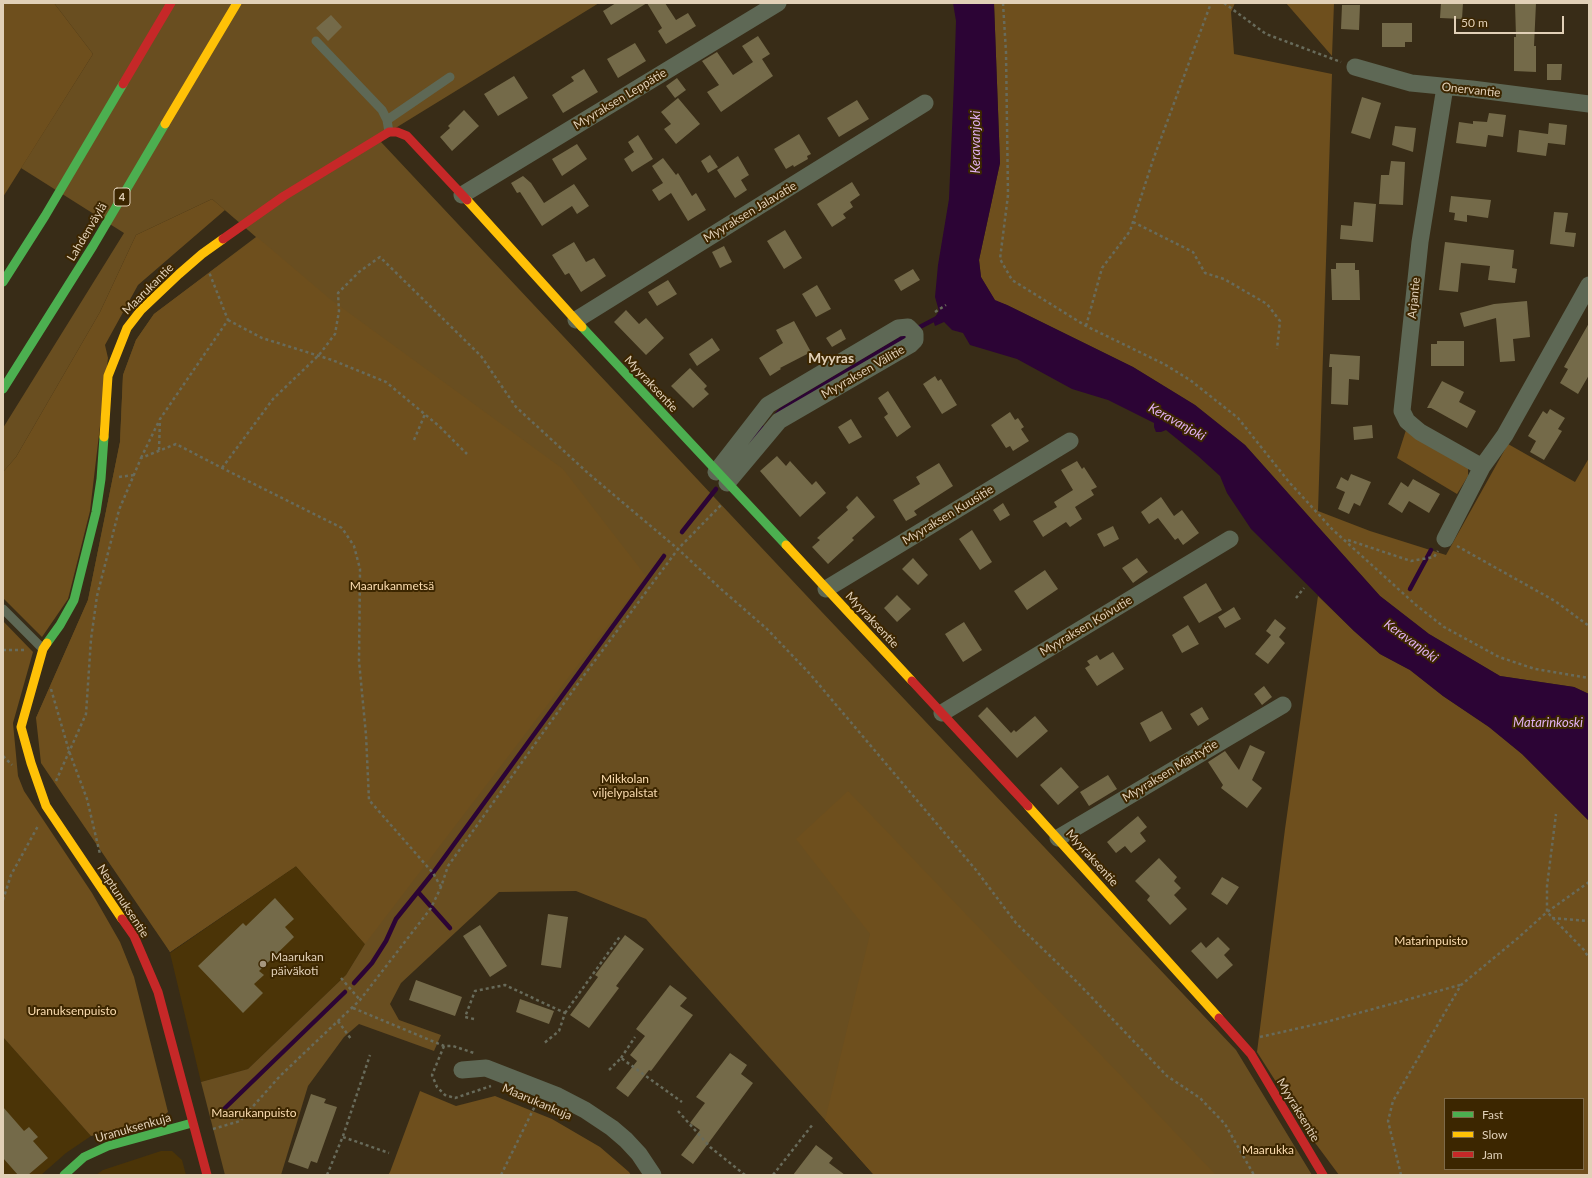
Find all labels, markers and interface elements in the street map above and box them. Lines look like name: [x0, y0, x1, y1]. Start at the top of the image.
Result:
scale bar: [1456, 8, 1566, 34]
text: 50 m: [1461, 15, 1488, 30]
street label: Myyraksen Leppätie: [571, 65, 669, 133]
street label: Onervantie: [1441, 80, 1501, 100]
water label: Keravanjoki: [968, 111, 984, 173]
street label: Myyraksen Jalavatie: [701, 178, 799, 246]
road number: 4: [114, 188, 130, 206]
street label: Lahdenväylä: [64, 200, 110, 264]
street label: Maarukantie: [119, 260, 177, 318]
street label: Arjantie: [1405, 277, 1423, 319]
street label: Myyraksen Välitie: [819, 342, 907, 402]
district label: Myyras: [808, 350, 854, 366]
street label: Myyraksentie: [621, 353, 681, 415]
water label: Keravanjoki: [1146, 400, 1208, 444]
street label: Myyraksen Kuusitie: [900, 482, 996, 548]
park label: Maarukanmetsä: [350, 579, 434, 593]
street label: Myyraksentie: [842, 589, 902, 651]
street label: Myyraksen Koivutie: [1037, 593, 1135, 659]
water label: Keravanjoki: [1381, 616, 1441, 666]
water label: Matarinkoski: [1513, 715, 1583, 731]
street label: Myyraksen Mäntytie: [1120, 737, 1220, 805]
park label: Mikkolan viljelypalstat: [592, 772, 658, 800]
street label: Myyraksentie: [1063, 827, 1121, 889]
street label: Neptunuksentie: [94, 862, 152, 940]
park label: Matarinpuisto: [1394, 934, 1468, 948]
place label: Maarukan päiväkoti: [271, 950, 324, 978]
marker: Maarukan päiväkoti: [258, 959, 268, 969]
park label: Uranuksenpuisto: [27, 1004, 117, 1018]
street label: Myyraksentie: [1273, 1076, 1323, 1144]
street label: Maarukankuja: [500, 1081, 574, 1123]
legend: [1444, 1098, 1584, 1170]
park label: Maarukanpuisto: [211, 1106, 297, 1120]
text: Fast: [1482, 1107, 1503, 1122]
street label: Uranuksenkuja: [93, 1110, 173, 1146]
text: Slow: [1482, 1127, 1507, 1142]
park label: Maarukka: [1242, 1143, 1294, 1157]
text: Jam: [1482, 1147, 1503, 1162]

